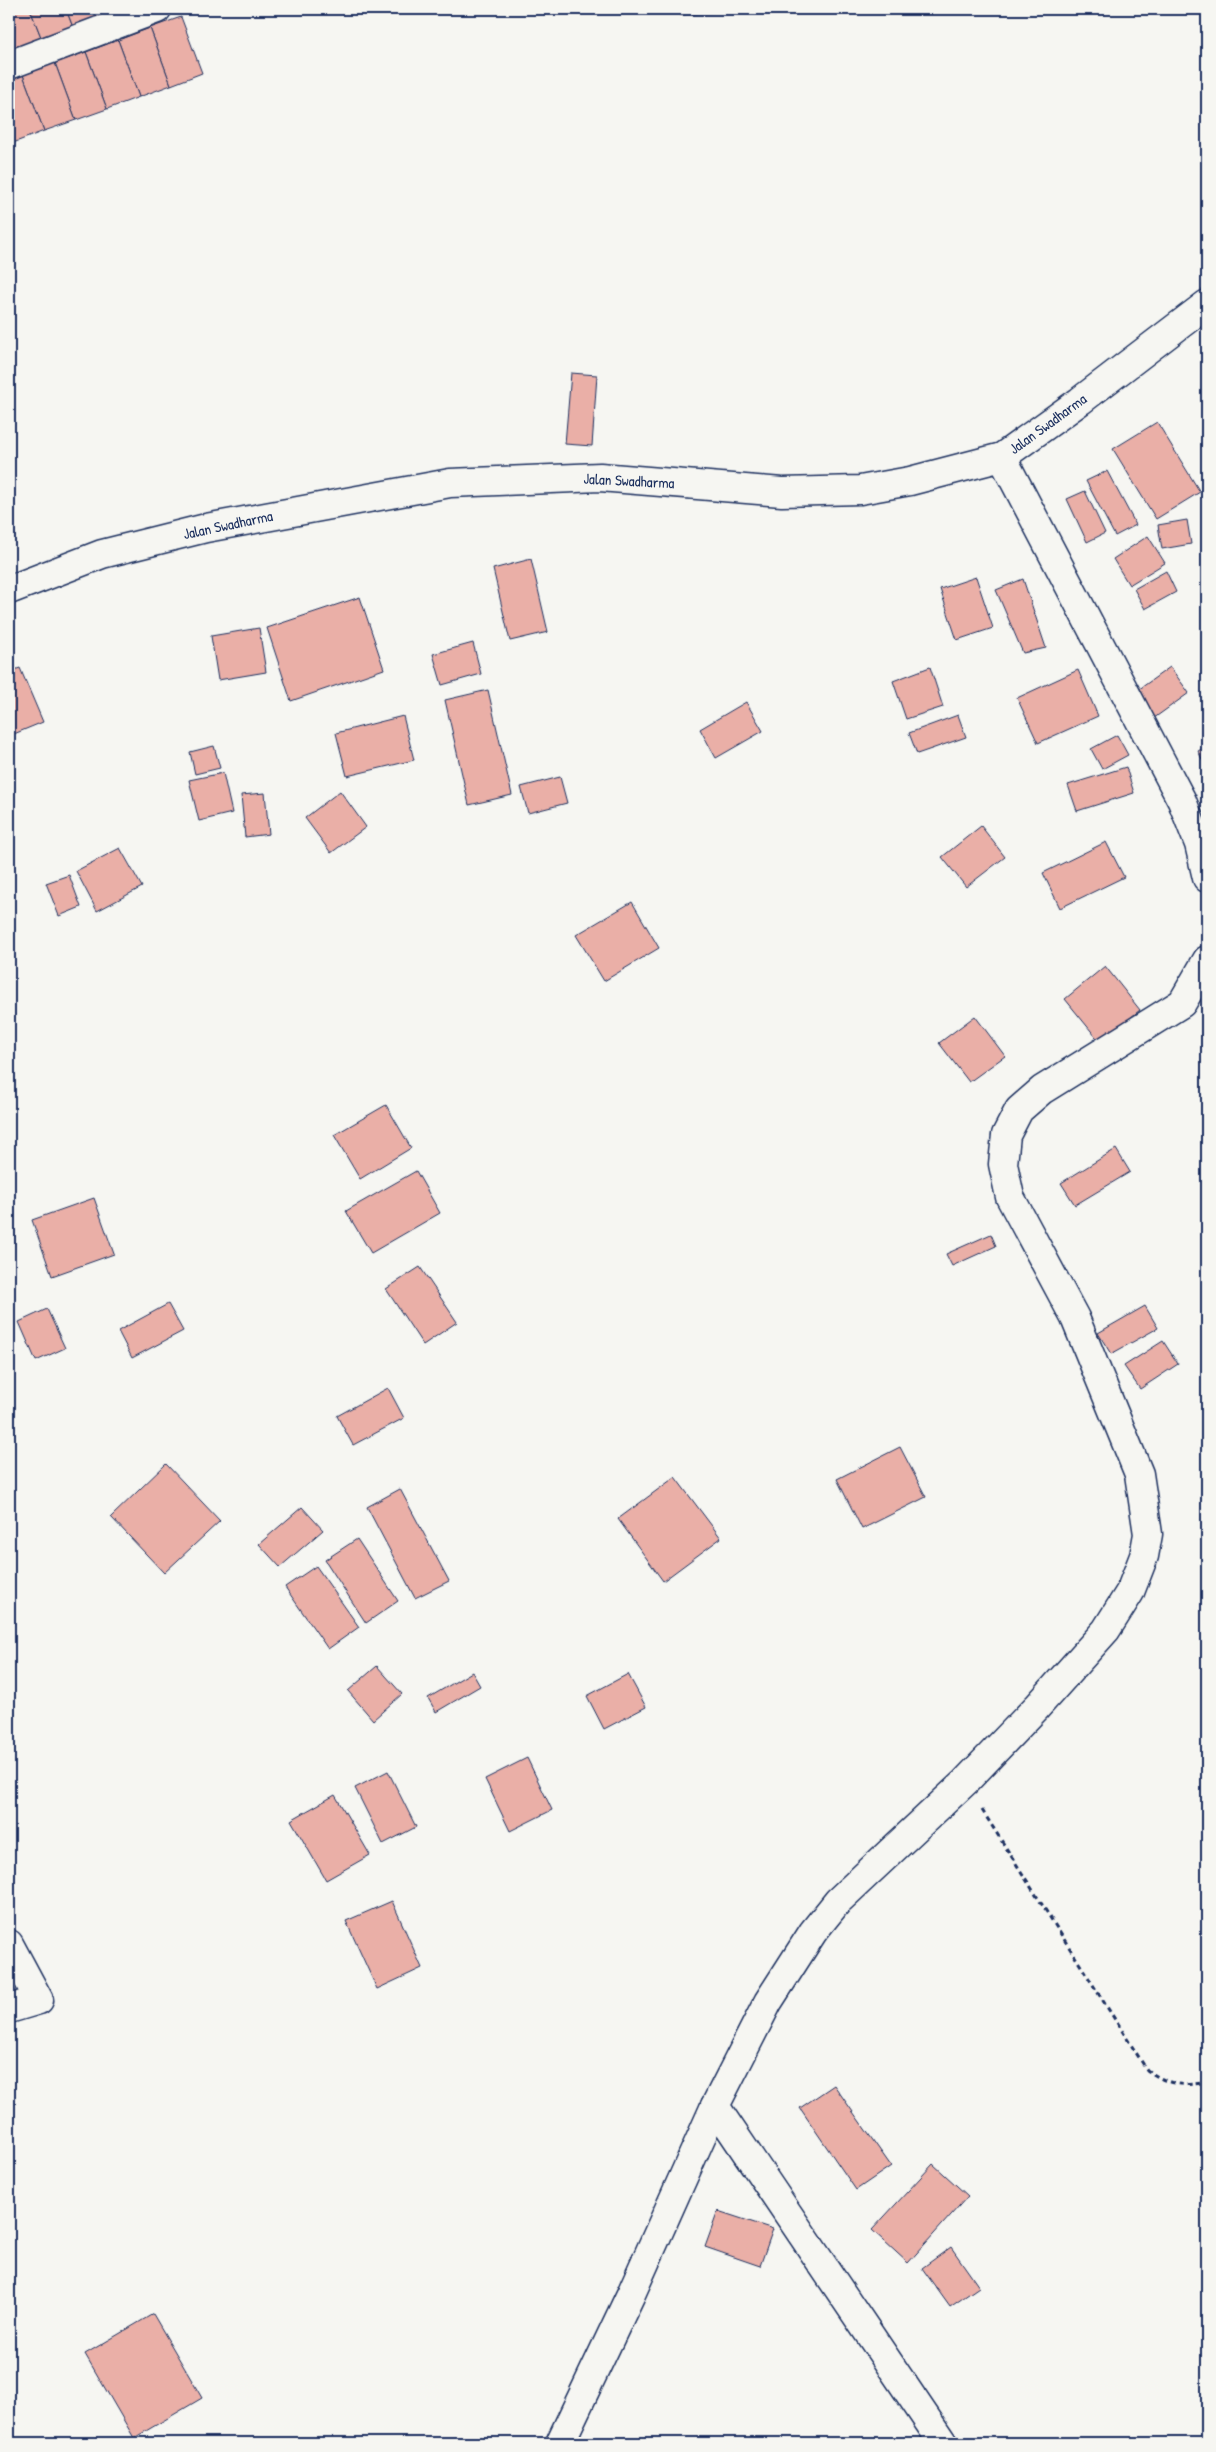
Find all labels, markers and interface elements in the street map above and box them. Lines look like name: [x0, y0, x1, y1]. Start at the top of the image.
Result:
street label: Jalan Swadharma: [1005, 388, 1091, 459]
street label: Jalan Swadharma: [583, 468, 675, 493]
street label: Jalan Swadharma: [181, 505, 275, 544]

